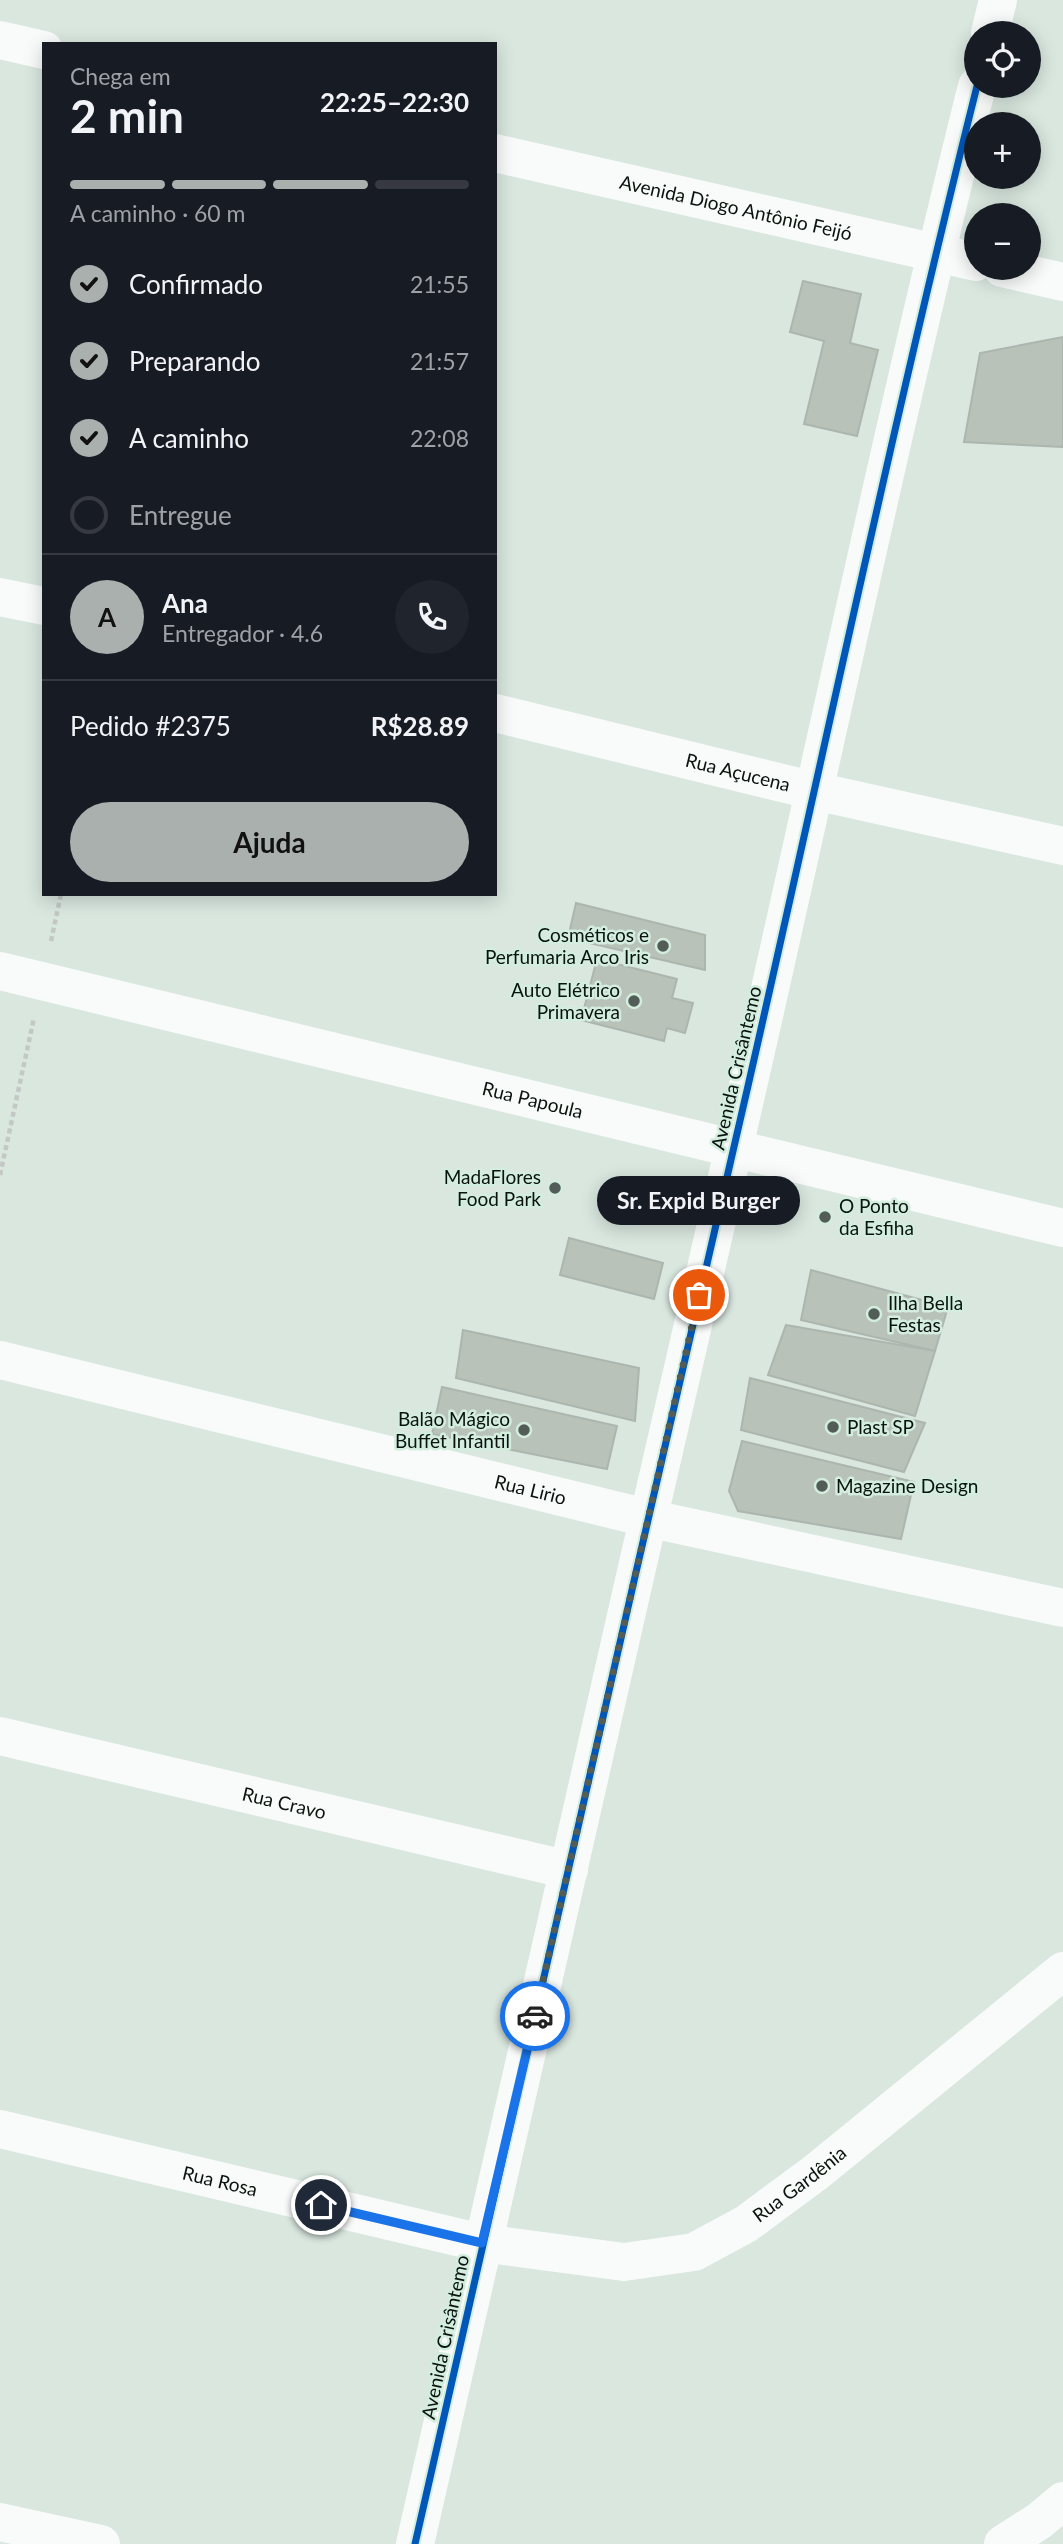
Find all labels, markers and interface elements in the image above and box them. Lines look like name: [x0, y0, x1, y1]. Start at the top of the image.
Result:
map controls: [964, 21, 1041, 280]
button: locate: [964, 21, 1041, 98]
text: Chega em: [70, 62, 171, 90]
text: 22:25–22:30: [320, 86, 469, 118]
text: 2 min: [70, 88, 184, 143]
button: +: [964, 112, 1041, 189]
street label: Avenida Diogo Antônio Feijó: [618, 170, 854, 245]
text: A caminho · 60 m: [70, 199, 246, 227]
button: −: [964, 203, 1041, 280]
icon: check: [70, 265, 108, 303]
text: Confirmado: [129, 268, 263, 300]
text: 21:55: [410, 270, 469, 298]
icon: check: [70, 342, 108, 380]
text: Preparando: [129, 345, 261, 377]
text: 21:57: [410, 347, 469, 375]
icon: check: [70, 419, 108, 457]
text: A caminho: [129, 422, 249, 454]
text: 22:08: [410, 424, 469, 452]
text: Entregue: [129, 499, 232, 531]
button: phone: [395, 580, 469, 654]
text: Ana: [162, 587, 208, 619]
text: A: [98, 601, 116, 633]
text: Entregador · 4.6: [162, 619, 323, 647]
text: Pedido #2375: [70, 710, 231, 742]
text: R$28.89: [371, 710, 469, 742]
street label: Rua Açucena: [683, 748, 793, 796]
button: Ajuda: [70, 802, 469, 882]
place label: Cosméticos e Perfumaria Arco Iris: [485, 923, 649, 968]
marker: Cosméticos e Perfumaria Arco Iris: [655, 938, 671, 954]
place label: Auto Elétrico Primavera: [511, 978, 620, 1023]
street label: Avenida Crisântemo: [705, 984, 766, 1152]
marker: Auto Elétrico Primavera: [626, 993, 642, 1009]
street label: Rua Papoula: [480, 1076, 586, 1123]
place label: MadaFlores Food Park: [444, 1165, 541, 1210]
callout: Sr. Expid Burger: [598, 1176, 800, 1225]
marker: MadaFlores Food Park: [547, 1180, 563, 1196]
text: Sr. Expid Burger: [617, 1186, 780, 1214]
place label: O Ponto da Esfiha: [839, 1194, 914, 1239]
marker: O Ponto da Esfiha: [817, 1209, 833, 1225]
pin: [669, 1265, 729, 1325]
icon: bag: [680, 1276, 718, 1314]
place label: Ilha Bella Festas: [888, 1291, 963, 1336]
marker: Ilha Bella Festas: [866, 1306, 882, 1322]
place label: Balão Mágico Buffet Infantil: [395, 1407, 510, 1452]
place label: Plast SP: [847, 1415, 914, 1438]
marker: Plast SP: [825, 1419, 841, 1435]
marker: Balão Mágico Buffet Infantil: [516, 1422, 532, 1438]
street label: Rua Lirio: [492, 1469, 569, 1509]
place label: Magazine Design: [836, 1474, 978, 1497]
marker: Magazine Design: [814, 1478, 830, 1494]
street label: Rua Cravo: [240, 1781, 329, 1823]
courier: [500, 1981, 570, 2051]
icon: car: [516, 1997, 554, 2035]
street label: Rua Gardênia: [748, 2141, 850, 2226]
street label: Rua Rosa: [180, 2161, 260, 2200]
pin: [291, 2175, 351, 2235]
icon: home: [302, 2186, 340, 2224]
street label: Avenida Crisântemo: [416, 2253, 473, 2421]

